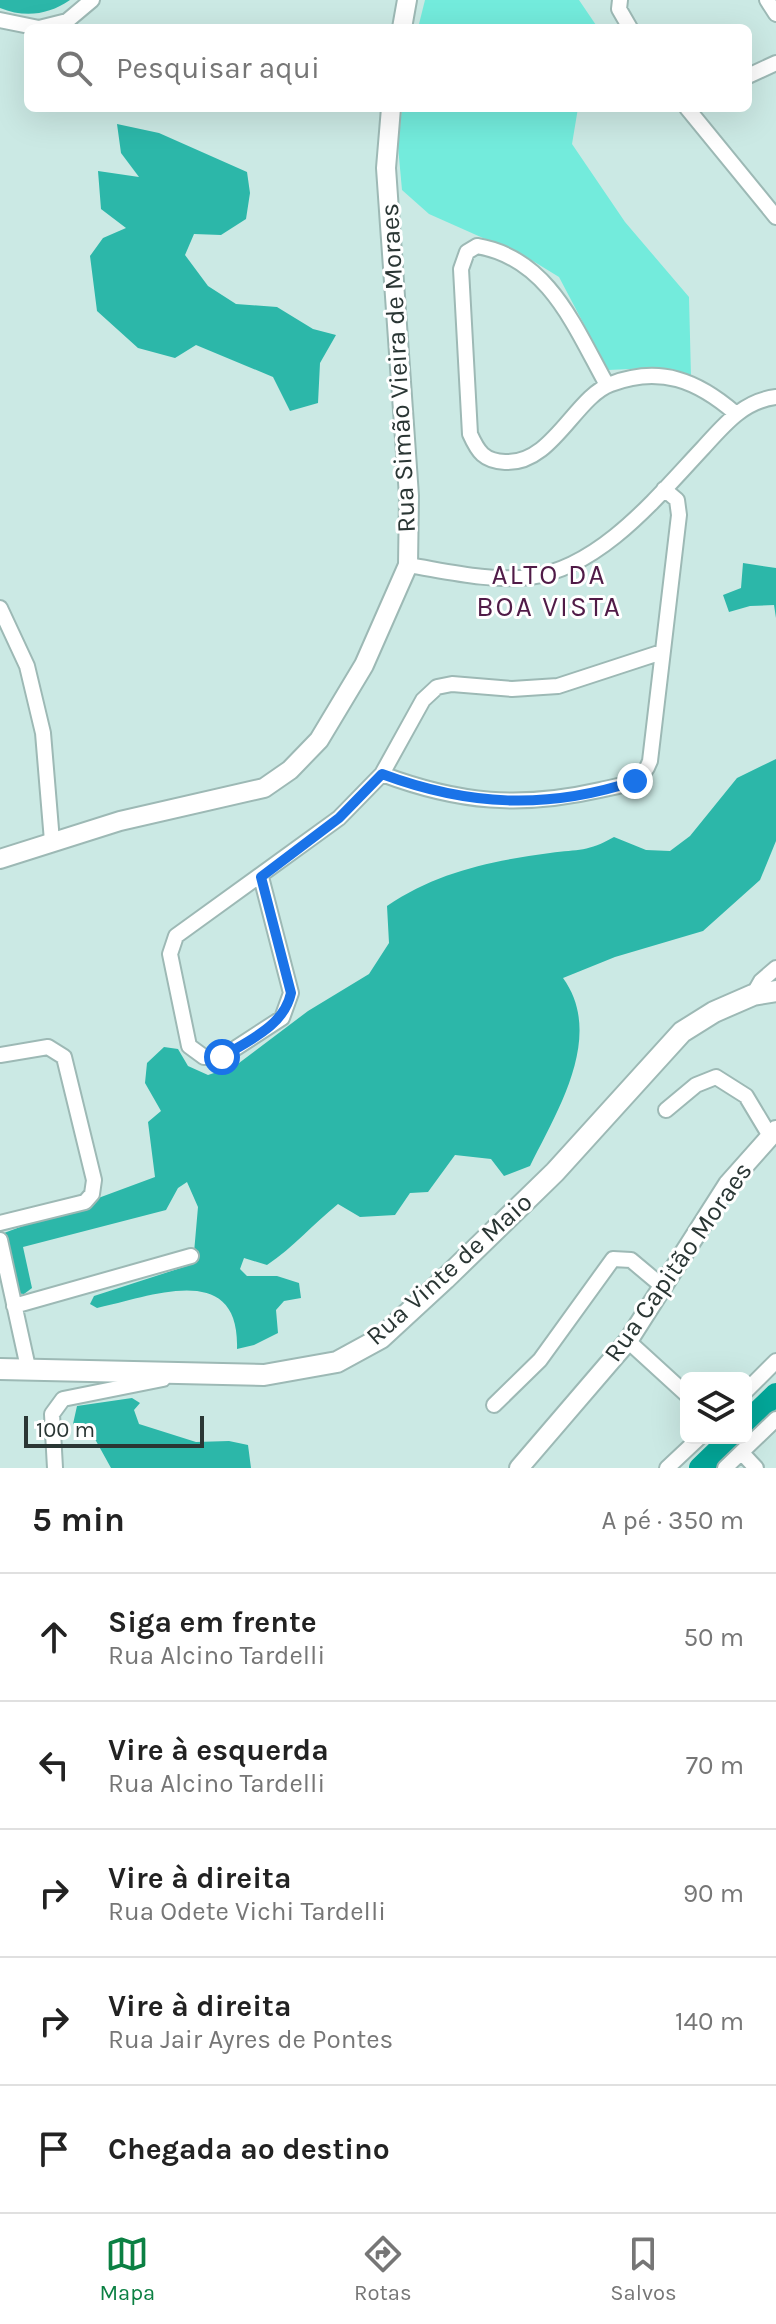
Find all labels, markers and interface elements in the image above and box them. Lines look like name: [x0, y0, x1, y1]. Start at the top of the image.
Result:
search box: [24, 24, 752, 112]
icon: search: [52, 46, 96, 90]
text: Pesquisar aqui: [116, 50, 320, 86]
street label: Rua Simão Vieira de Moraes: [374, 202, 422, 534]
district label: ALTO DA BOA VISTA: [476, 558, 622, 623]
route end: [617, 763, 653, 799]
route start: [204, 1039, 240, 1075]
street label: Rua Capitão Moraes: [597, 1156, 759, 1368]
street label: Rua Vinte de Maio: [360, 1186, 538, 1352]
map controls: [680, 1372, 752, 1444]
button: layers: [680, 1372, 752, 1444]
scale bar: [24, 1412, 204, 1448]
text: 100 m: [36, 1417, 95, 1443]
text: 5 min: [32, 1500, 125, 1540]
text: A pé · 350 m: [601, 1505, 744, 1536]
text: Siga em frente: [108, 1604, 317, 1640]
icon: ahead: [32, 1615, 76, 1659]
text: 50 m: [683, 1622, 744, 1653]
text: Rua Alcino Tardelli: [108, 1640, 325, 1671]
text: Vire à esquerda: [108, 1732, 329, 1768]
icon: left: [32, 1743, 76, 1787]
text: 70 m: [686, 1750, 744, 1781]
text: Rua Alcino Tardelli: [108, 1768, 325, 1799]
text: Vire à direita: [108, 1860, 291, 1896]
icon: right: [32, 1871, 76, 1915]
text: 90 m: [683, 1878, 744, 1909]
text: Rua Odete Vichi Tardelli: [108, 1896, 386, 1927]
text: Vire à direita: [108, 1988, 291, 2024]
icon: right: [32, 1999, 76, 2043]
text: 140 m: [675, 2006, 744, 2037]
text: Rua Jair Ayres de Pontes: [108, 2024, 393, 2055]
icon: arrive: [32, 2127, 76, 2171]
text: Chegada ao destino: [108, 2131, 390, 2167]
tab: Mapa: [99, 2232, 155, 2306]
tab: Rotas: [354, 2232, 411, 2306]
tab: Salvos: [610, 2232, 677, 2306]

